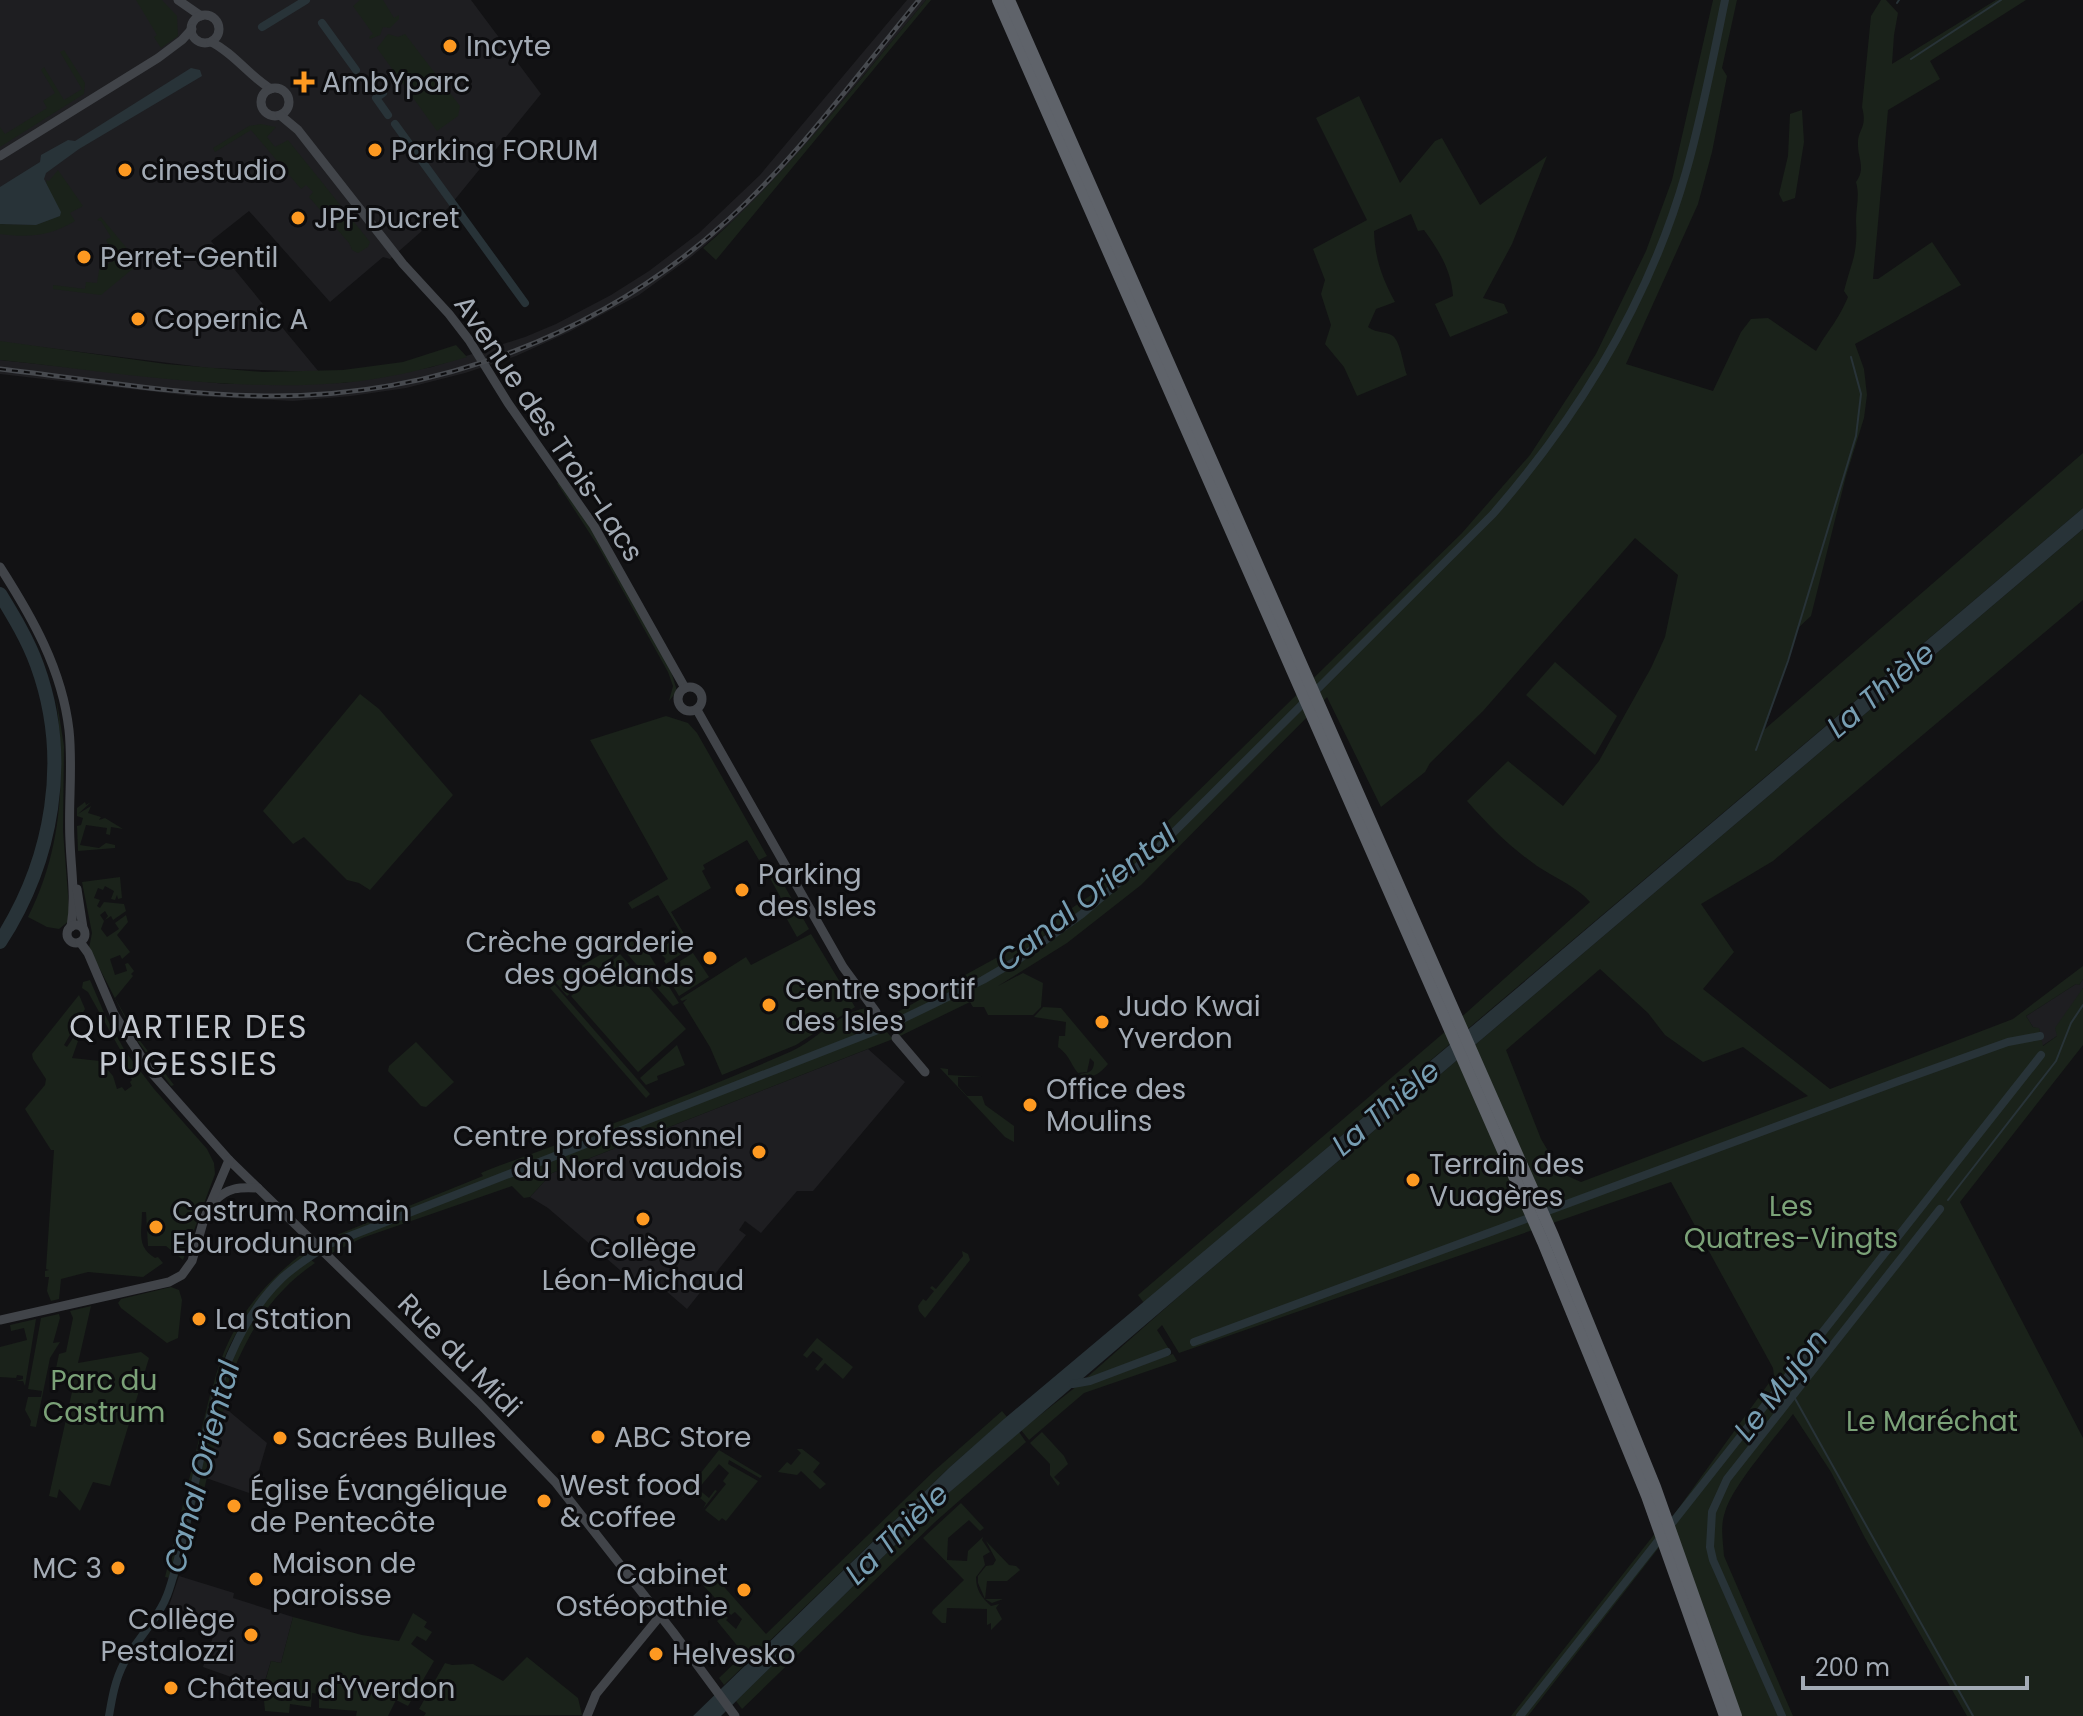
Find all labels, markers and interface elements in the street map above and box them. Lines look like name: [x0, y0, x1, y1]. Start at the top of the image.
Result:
place label: Incyte: [466, 27, 551, 66]
marker: Incyte: [441, 37, 459, 55]
place label: AmbYparc: [322, 63, 470, 102]
marker: AmbYparc: [293, 71, 315, 93]
place label: Parking FORUM: [391, 131, 598, 170]
marker: Parking FORUM: [366, 141, 384, 159]
place label: cinestudio: [141, 151, 287, 190]
marker: cinestudio: [116, 161, 134, 179]
place label: JPF Ducret: [314, 199, 459, 238]
marker: JPF Ducret: [289, 209, 307, 227]
place label: Perret-Gentil: [100, 238, 278, 277]
marker: Perret-Gentil: [75, 248, 93, 266]
street label: Avenue des Trois-Lacs: [445, 287, 653, 569]
place label: Copernic A: [154, 300, 308, 339]
marker: Copernic A: [129, 310, 147, 328]
water label: La Thièle: [1817, 632, 1944, 748]
water label: Canal Oriental: [987, 813, 1185, 982]
place label: Parking des Isles: [758, 855, 877, 926]
marker: Parking des Isles: [733, 881, 751, 899]
place label: Crèche garderie des goélands: [466, 923, 694, 994]
marker: Crèche garderie des goélands: [701, 949, 719, 967]
place label: Centre sportif des Isles: [785, 970, 976, 1041]
place label: Judo Kwai Yverdon: [1118, 987, 1261, 1058]
marker: Centre sportif des Isles: [760, 996, 778, 1014]
district label: QUARTIER DES PUGESSIES: [69, 1004, 309, 1086]
marker: Judo Kwai Yverdon: [1093, 1013, 1111, 1031]
water label: La Thièle: [1322, 1050, 1449, 1166]
place label: Office des Moulins: [1046, 1070, 1186, 1141]
marker: Office des Moulins: [1021, 1096, 1039, 1114]
place label: Centre professionnel du Nord vaudois: [453, 1117, 743, 1188]
marker: Centre professionnel du Nord vaudois: [750, 1143, 768, 1161]
place label: Terrain des Vuagères: [1429, 1145, 1585, 1216]
marker: Terrain des Vuagères: [1404, 1171, 1422, 1189]
park label: Les Quatres-Vingts: [1684, 1187, 1898, 1258]
place label: Castrum Romain Eburodunum: [172, 1192, 410, 1263]
marker: Collège Léon-Michaud: [634, 1210, 652, 1228]
marker: Castrum Romain Eburodunum: [147, 1218, 165, 1236]
place label: Collège Léon-Michaud: [542, 1229, 744, 1300]
street label: Rue du Midi: [389, 1285, 530, 1426]
place label: La Station: [215, 1300, 352, 1339]
marker: La Station: [190, 1310, 208, 1328]
water label: Le Mujon: [1723, 1320, 1838, 1450]
water label: Canal Oriental: [153, 1356, 251, 1578]
park label: Parc du Castrum: [43, 1361, 165, 1432]
park label: Le Maréchat: [1846, 1402, 2018, 1441]
place label: ABC Store: [614, 1418, 751, 1457]
place label: Sacrées Bulles: [296, 1419, 496, 1458]
marker: ABC Store: [589, 1428, 607, 1446]
marker: Sacrées Bulles: [271, 1429, 289, 1447]
place label: West food & coffee: [560, 1466, 701, 1537]
place label: Église Évangélique de Pentecôte: [250, 1471, 508, 1542]
water label: La Thièle: [835, 1473, 958, 1594]
marker: West food & coffee: [535, 1492, 553, 1510]
marker: Église Évangélique de Pentecôte: [225, 1497, 243, 1515]
place label: Maison de paroisse: [272, 1544, 416, 1615]
place label: MC 3: [32, 1549, 102, 1588]
place label: Cabinet Ostéopathie: [556, 1555, 728, 1626]
marker: MC 3: [109, 1559, 127, 1577]
marker: Maison de paroisse: [247, 1570, 265, 1588]
marker: Cabinet Ostéopathie: [735, 1581, 753, 1599]
place label: Collège Pestalozzi: [101, 1600, 235, 1671]
marker: Collège Pestalozzi: [242, 1626, 260, 1644]
place label: Helvesko: [672, 1635, 796, 1674]
scale bar: [1803, 1640, 2027, 1690]
marker: Helvesko: [647, 1645, 665, 1663]
text: 200 m: [1815, 1651, 1890, 1684]
place label: Château d'Yverdon: [187, 1669, 455, 1708]
marker: Château d'Yverdon: [162, 1679, 180, 1697]

